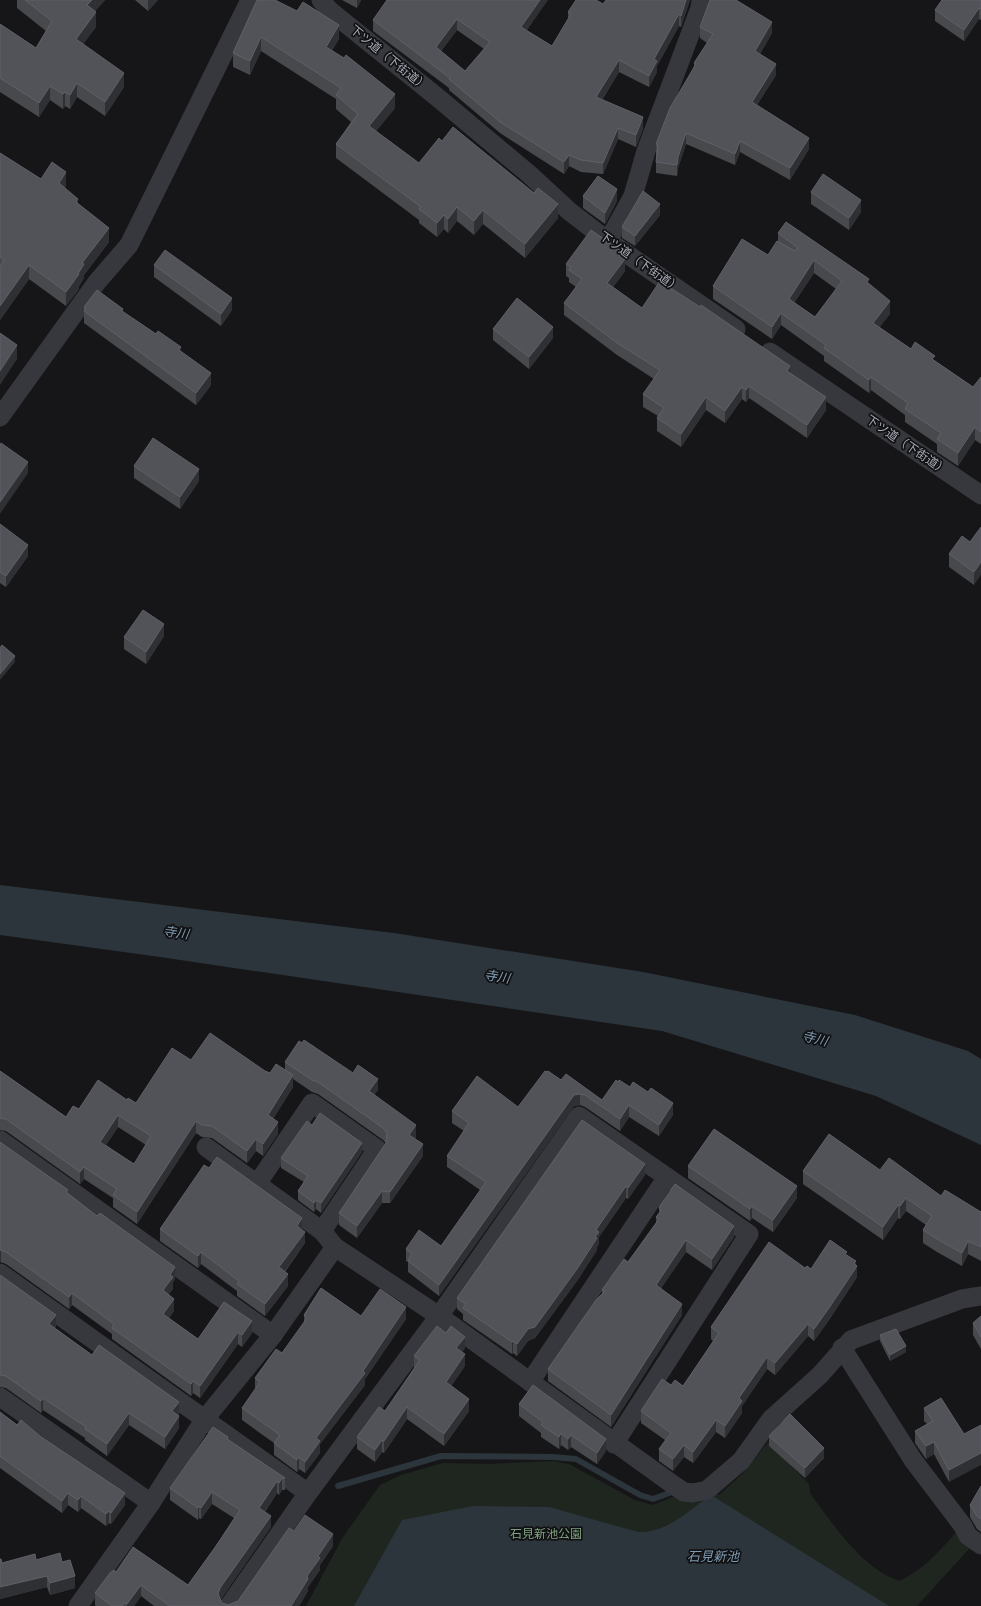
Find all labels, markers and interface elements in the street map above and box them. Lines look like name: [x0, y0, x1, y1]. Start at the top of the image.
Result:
street label: 下ツ道（下街道）: [347, 22, 431, 94]
street label: 下ツ道（下街道）: [597, 228, 684, 295]
street label: 下ツ道（下街道）: [863, 412, 951, 478]
water label: 寺川: [162, 922, 192, 942]
water label: 寺川: [483, 966, 513, 986]
water label: 寺川: [800, 1027, 831, 1049]
park label: 石見新池公園: [510, 1526, 582, 1541]
water label: 石見新池: [687, 1548, 741, 1564]

